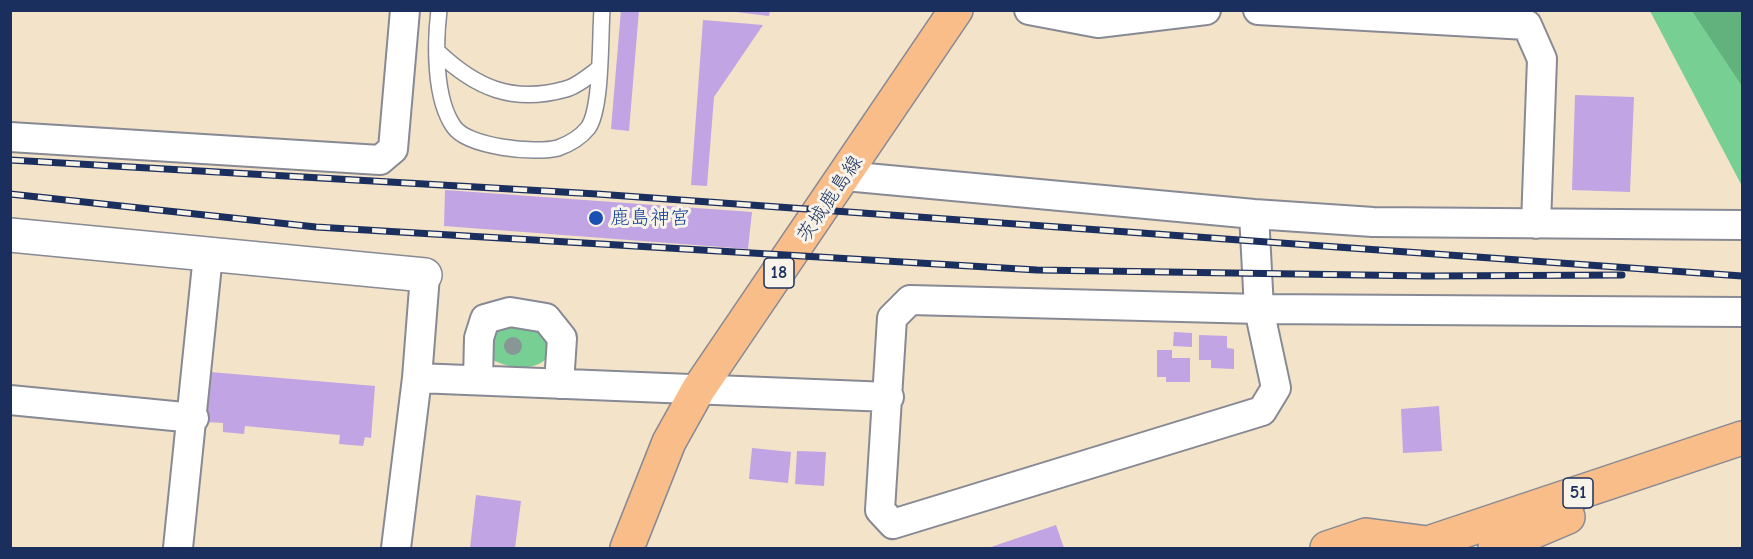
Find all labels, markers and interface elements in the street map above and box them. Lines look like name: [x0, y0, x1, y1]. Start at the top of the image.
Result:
street label: 茨城鹿島線: [792, 151, 868, 247]
place label: 鹿島神宮: [610, 206, 690, 230]
marker: 鹿島神宮: [587, 209, 605, 227]
road number: 18: [764, 258, 794, 288]
road number: 51: [1563, 478, 1593, 508]

